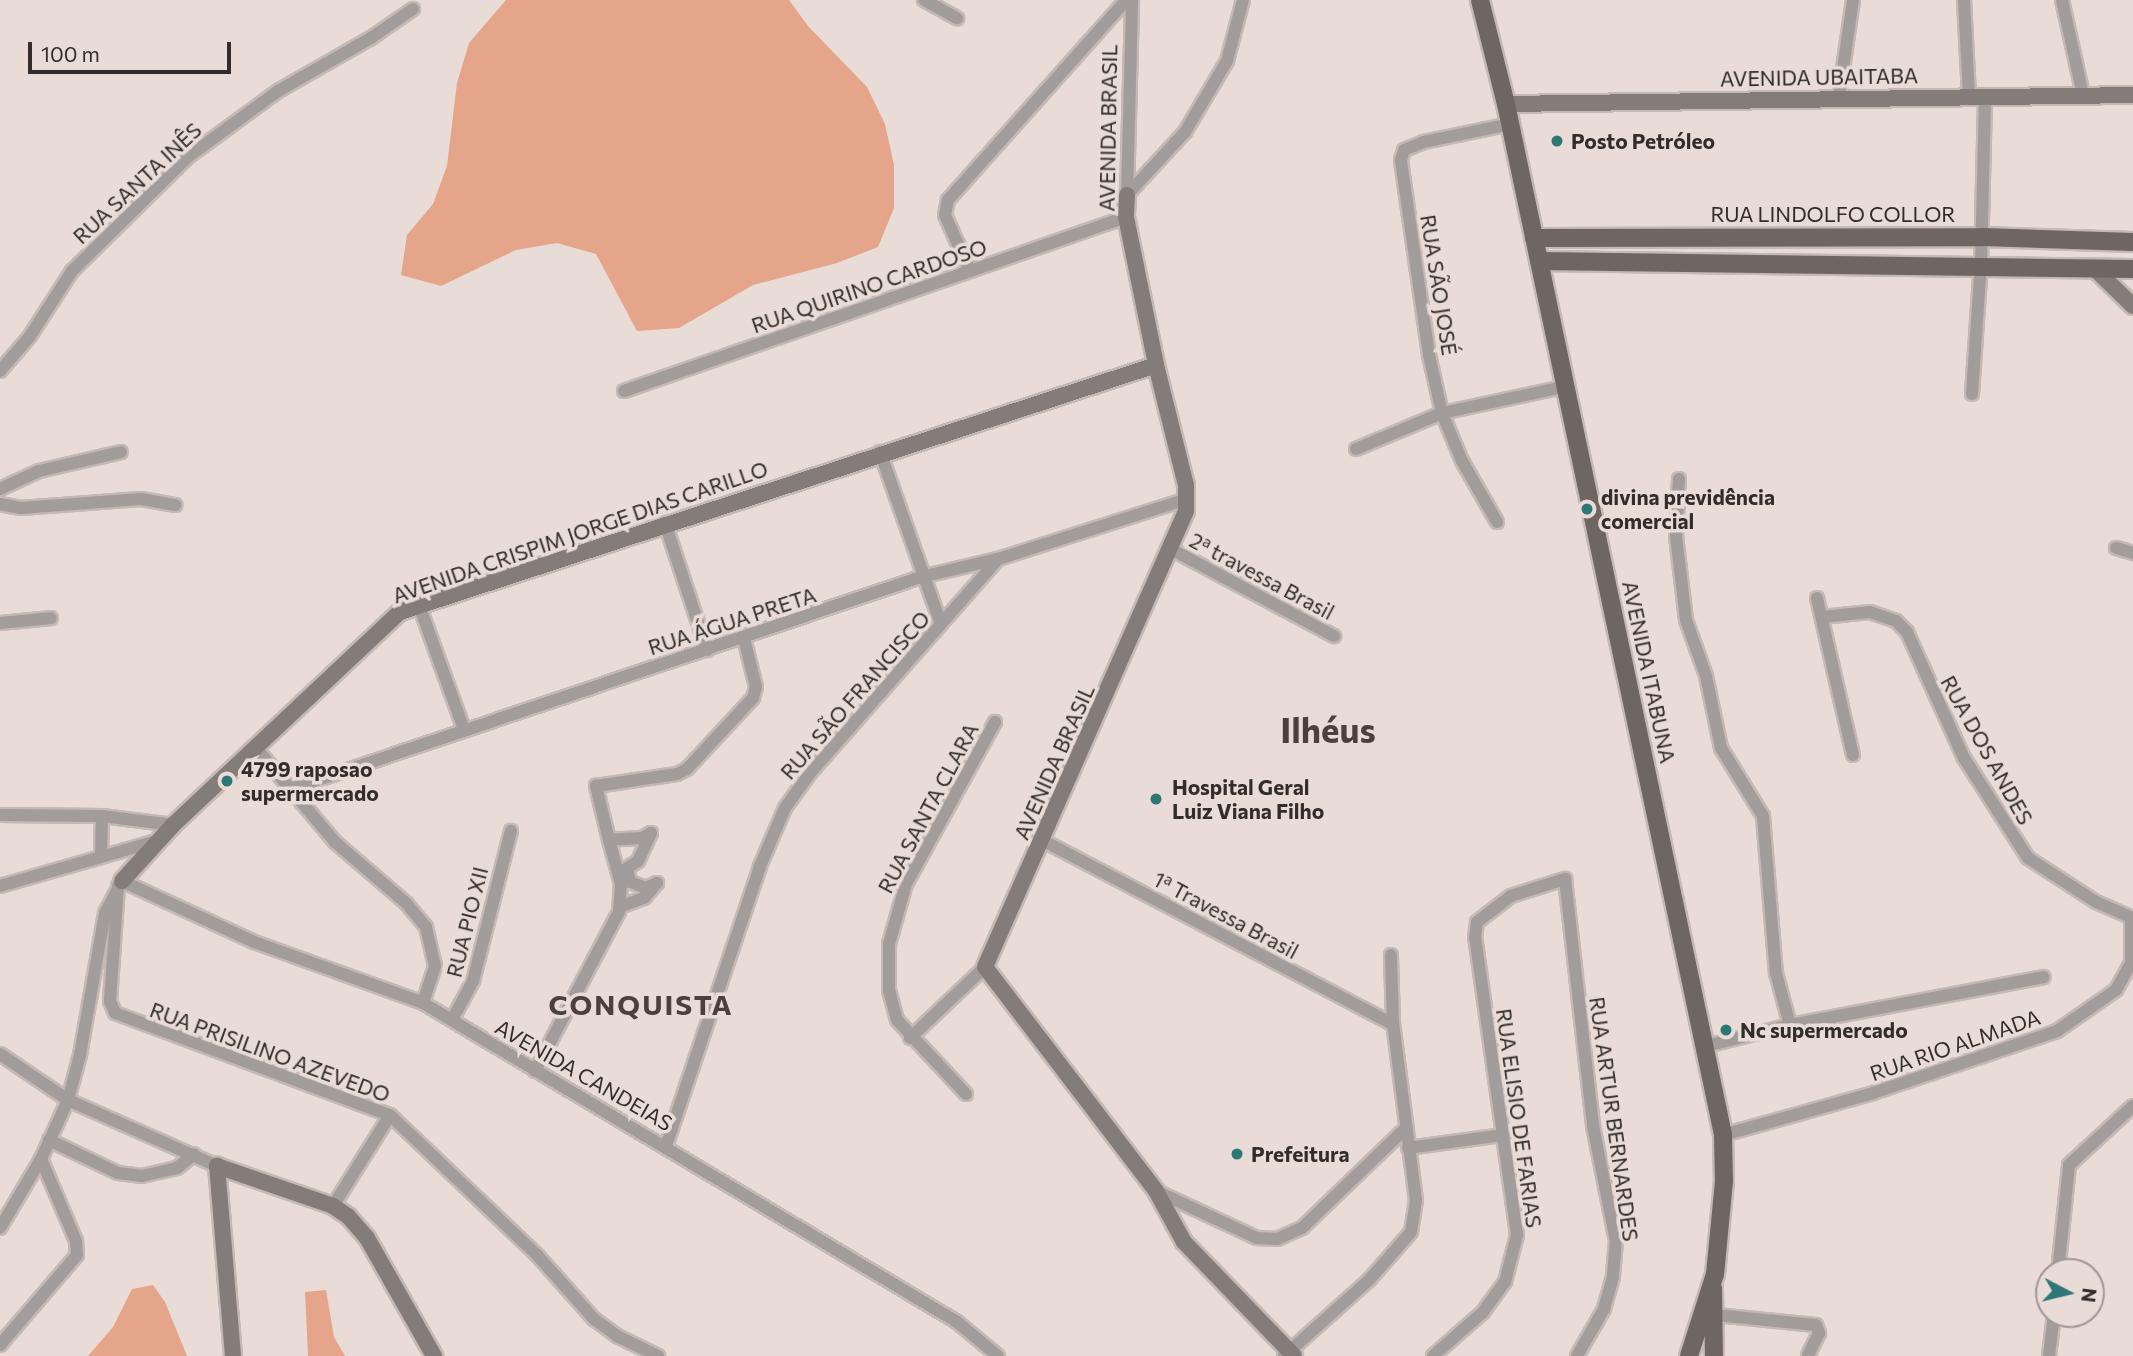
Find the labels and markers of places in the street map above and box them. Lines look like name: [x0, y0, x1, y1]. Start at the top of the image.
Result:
place label: Posto Petróleo: [1571, 128, 1715, 154]
marker: Posto Petróleo: [1549, 133, 1565, 149]
place label: divina previdência comercial: [1601, 484, 1775, 534]
marker: divina previdência comercial: [1579, 501, 1595, 517]
place label: 4799 raposao supermercado: [241, 756, 379, 806]
marker: 4799 raposao supermercado: [219, 773, 235, 789]
place label: Hospital Geral Luiz Viana Filho: [1172, 774, 1324, 824]
marker: Hospital Geral Luiz Viana Filho: [1146, 789, 1166, 809]
place label: Nc supermercado: [1740, 1017, 1908, 1043]
marker: Nc supermercado: [1718, 1022, 1734, 1038]
place label: Prefeitura: [1251, 1141, 1349, 1167]
marker: Prefeitura: [1229, 1146, 1245, 1162]

